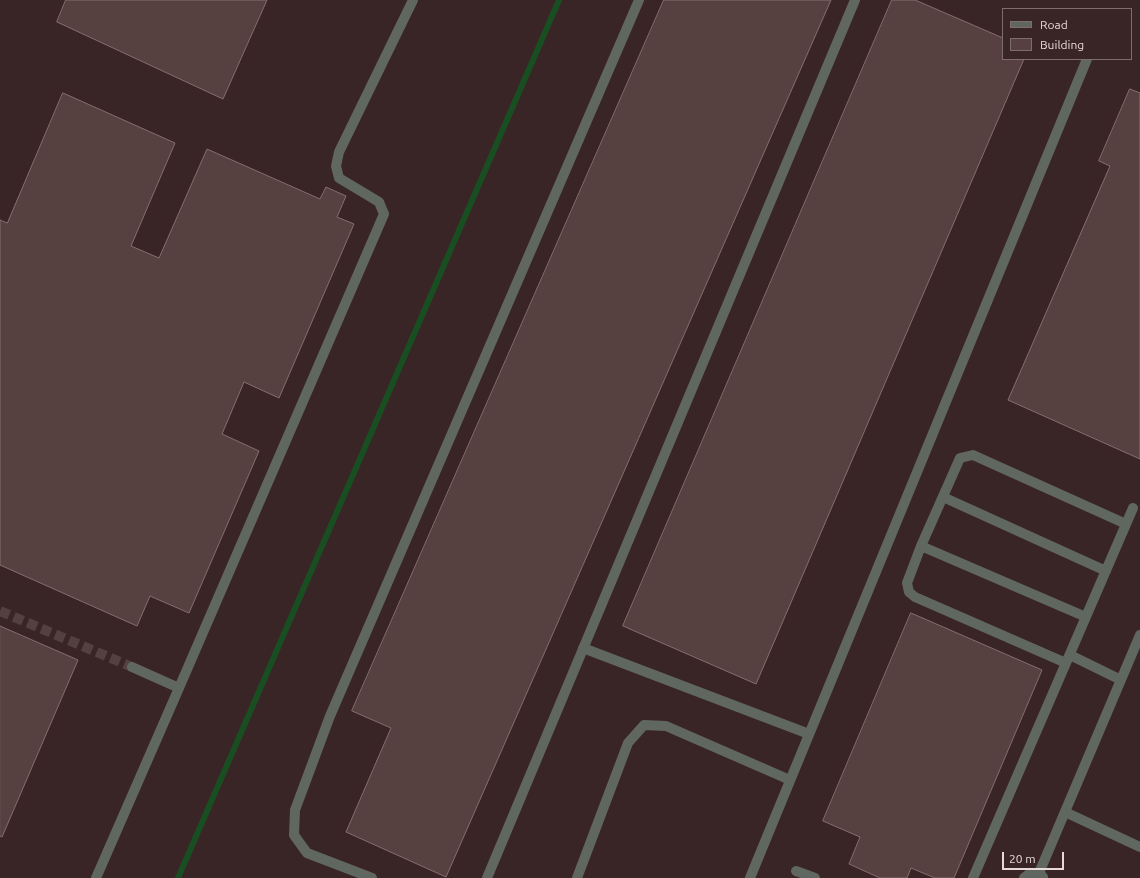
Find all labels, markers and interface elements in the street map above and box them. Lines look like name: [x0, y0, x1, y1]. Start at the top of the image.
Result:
legend: [1002, 8, 1132, 60]
text: Road: [1040, 18, 1068, 31]
text: Building: [1040, 38, 1084, 51]
scale bar: [1004, 844, 1066, 870]
text: 20 m: [1009, 852, 1036, 865]

